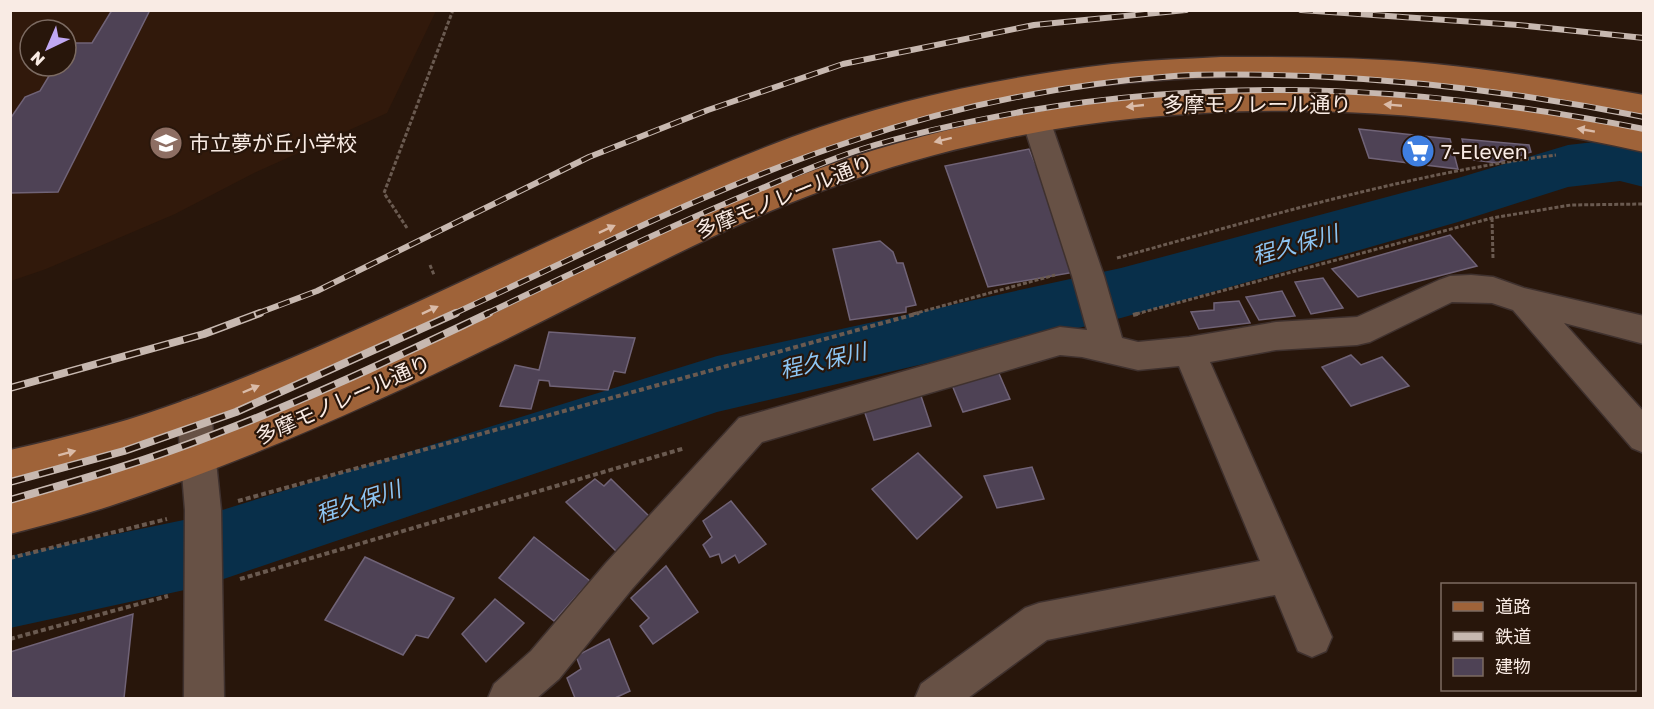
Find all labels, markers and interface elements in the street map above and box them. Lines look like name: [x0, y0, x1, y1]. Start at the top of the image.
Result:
north arrow: [18, 18, 78, 78]
text: N: [26, 47, 49, 70]
street label: 多摩モノレール通り: [1163, 91, 1352, 117]
one-way arrow: [1383, 100, 1402, 110]
one-way arrow: [1126, 101, 1145, 111]
school or university icon: 市立夢が丘小学校: [148, 125, 184, 161]
one-way arrow: [1577, 125, 1596, 134]
place label: 市立夢が丘小学校: [189, 130, 357, 156]
supermarket icon: 7-Eleven: [1400, 133, 1436, 169]
one-way arrow: [934, 136, 953, 146]
place label: 7-Eleven: [1441, 138, 1528, 164]
street label: 多摩モノレール通り: [692, 149, 876, 243]
water label: 程久保川: [1249, 218, 1343, 269]
one-way arrow: [598, 224, 616, 234]
one-way arrow: [421, 306, 438, 315]
water label: 程久保川: [777, 336, 871, 383]
street label: 多摩モノレール通り: [251, 349, 435, 449]
one-way arrow: [243, 384, 261, 394]
one-way arrow: [58, 447, 76, 457]
water label: 程久保川: [312, 474, 406, 527]
legend: [1441, 583, 1636, 691]
text: 道路: [1495, 595, 1531, 617]
text: 鉄道: [1495, 625, 1531, 647]
text: 建物: [1495, 655, 1531, 677]

